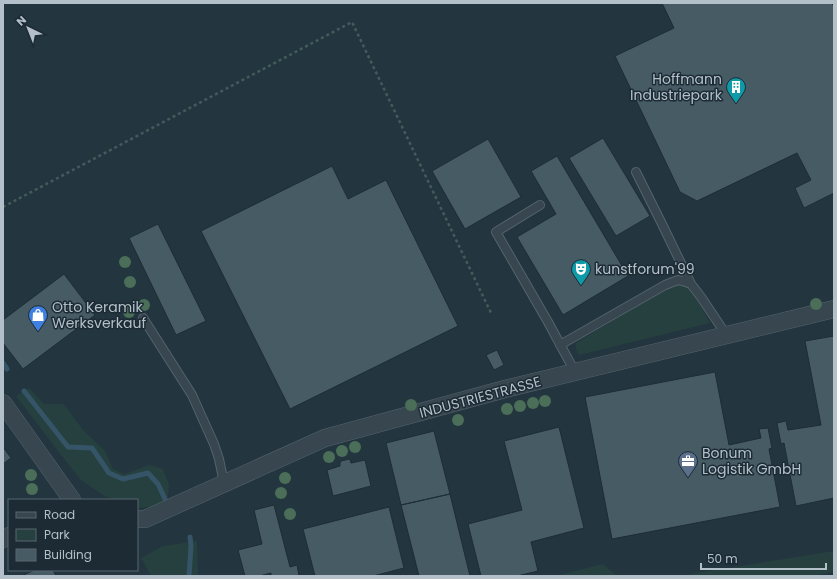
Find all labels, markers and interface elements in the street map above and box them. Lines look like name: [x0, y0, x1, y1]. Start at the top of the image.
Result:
north arrow: [8, 8, 48, 48]
text: N: [13, 12, 30, 29]
place label: Hoffmann Industriepark: [630, 69, 723, 105]
building icon: Hoffmann Industriepark: [725, 76, 747, 104]
theatre icon: kunstforum'99: [570, 258, 592, 286]
place label: kunstforum'99: [595, 259, 695, 279]
place label: Otto Keramik Werksverkauf: [52, 297, 146, 333]
shop icon: Otto Keramik Werksverkauf: [27, 304, 49, 332]
street label: INDUSTRIESTRASSE: [417, 371, 543, 423]
place label: Bonum Logistik GmbH: [702, 443, 801, 479]
office icon: Bonum Logistik GmbH: [677, 450, 699, 478]
legend: [8, 499, 138, 571]
text: Road: [44, 506, 75, 523]
text: Park: [44, 526, 71, 543]
scale bar: [701, 545, 826, 571]
text: Building: [44, 546, 92, 563]
text: 50 m: [707, 550, 738, 567]

